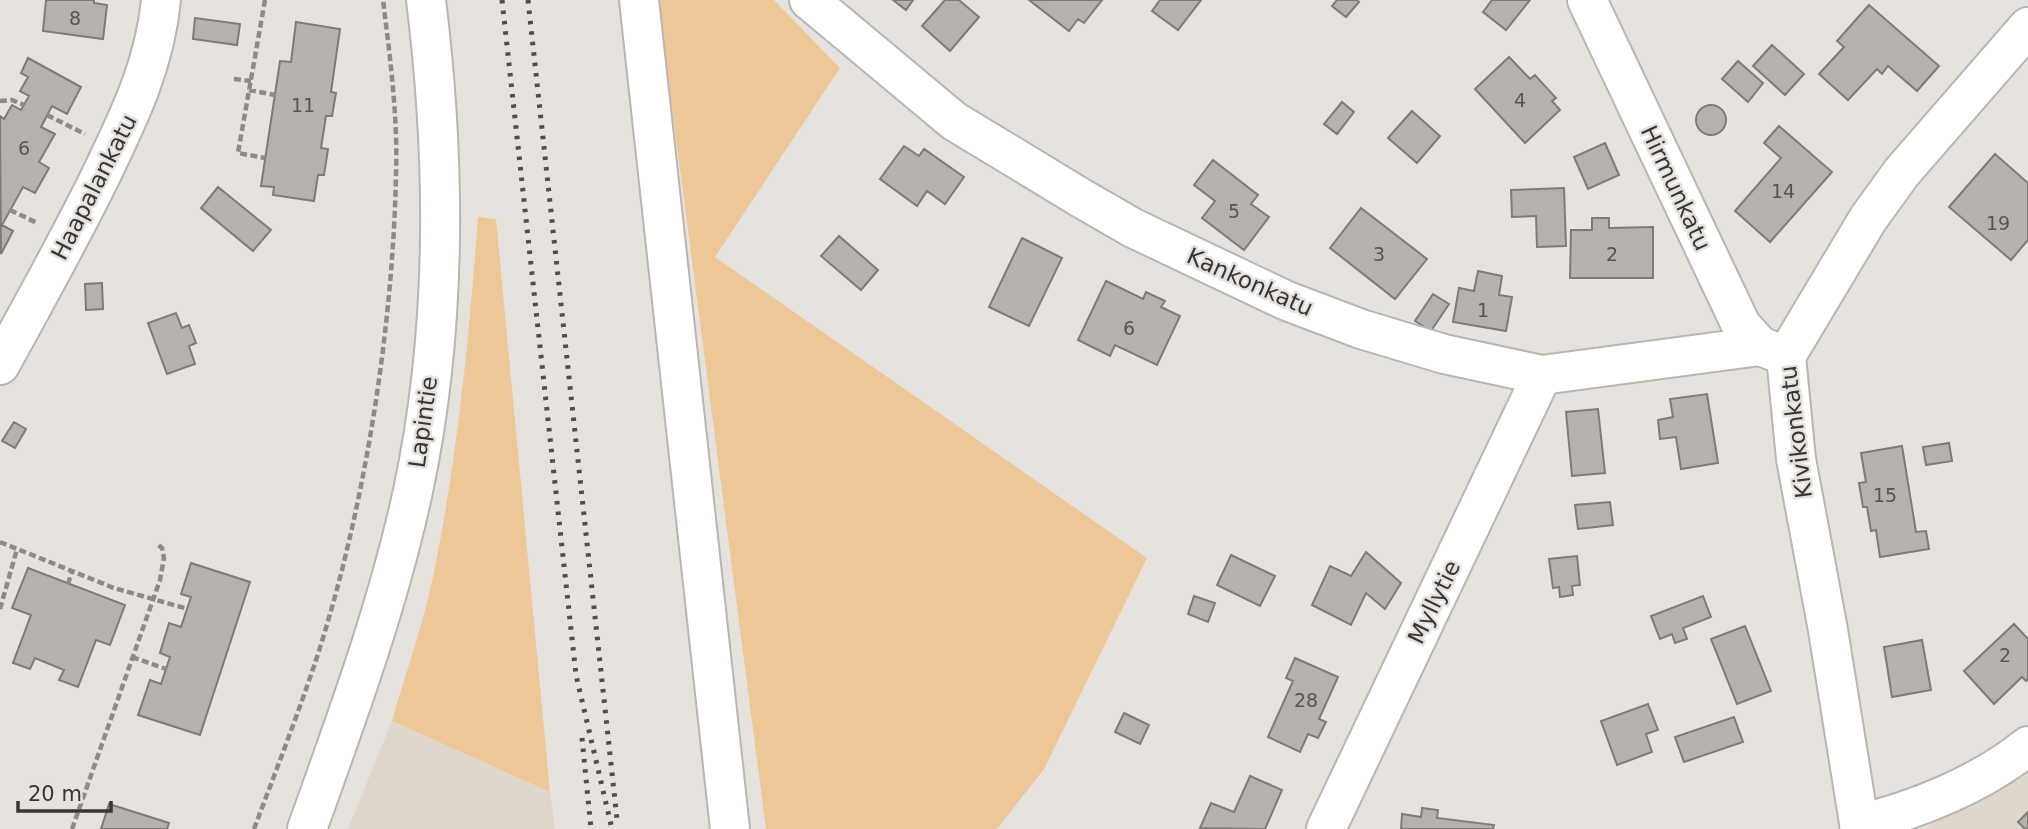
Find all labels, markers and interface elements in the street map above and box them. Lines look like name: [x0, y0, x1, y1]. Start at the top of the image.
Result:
house number: 8: [69, 7, 81, 29]
house number: 4: [1514, 89, 1526, 111]
house number: 11: [291, 94, 315, 116]
street label: Haapalankatu: [46, 110, 142, 264]
street label: Hirmunkatu: [1636, 121, 1716, 255]
house number: 6: [18, 137, 30, 159]
house number: 14: [1771, 180, 1795, 202]
house number: 5: [1228, 200, 1240, 222]
house number: 19: [1986, 212, 2010, 234]
street label: Kankonkatu: [1183, 243, 1317, 321]
house number: 3: [1373, 243, 1385, 265]
house number: 2: [1606, 243, 1618, 265]
house number: 1: [1477, 299, 1489, 321]
house number: 6: [1123, 317, 1135, 339]
street label: Kivikonkatu: [1775, 364, 1817, 500]
street label: Lapintie: [404, 375, 442, 469]
house number: 15: [1873, 484, 1897, 506]
street label: Myllytie: [1403, 556, 1465, 648]
house number: 2: [1999, 644, 2011, 666]
house number: 28: [1294, 689, 1318, 711]
scale bar: [18, 770, 110, 814]
text: 20 m: [28, 782, 82, 806]

